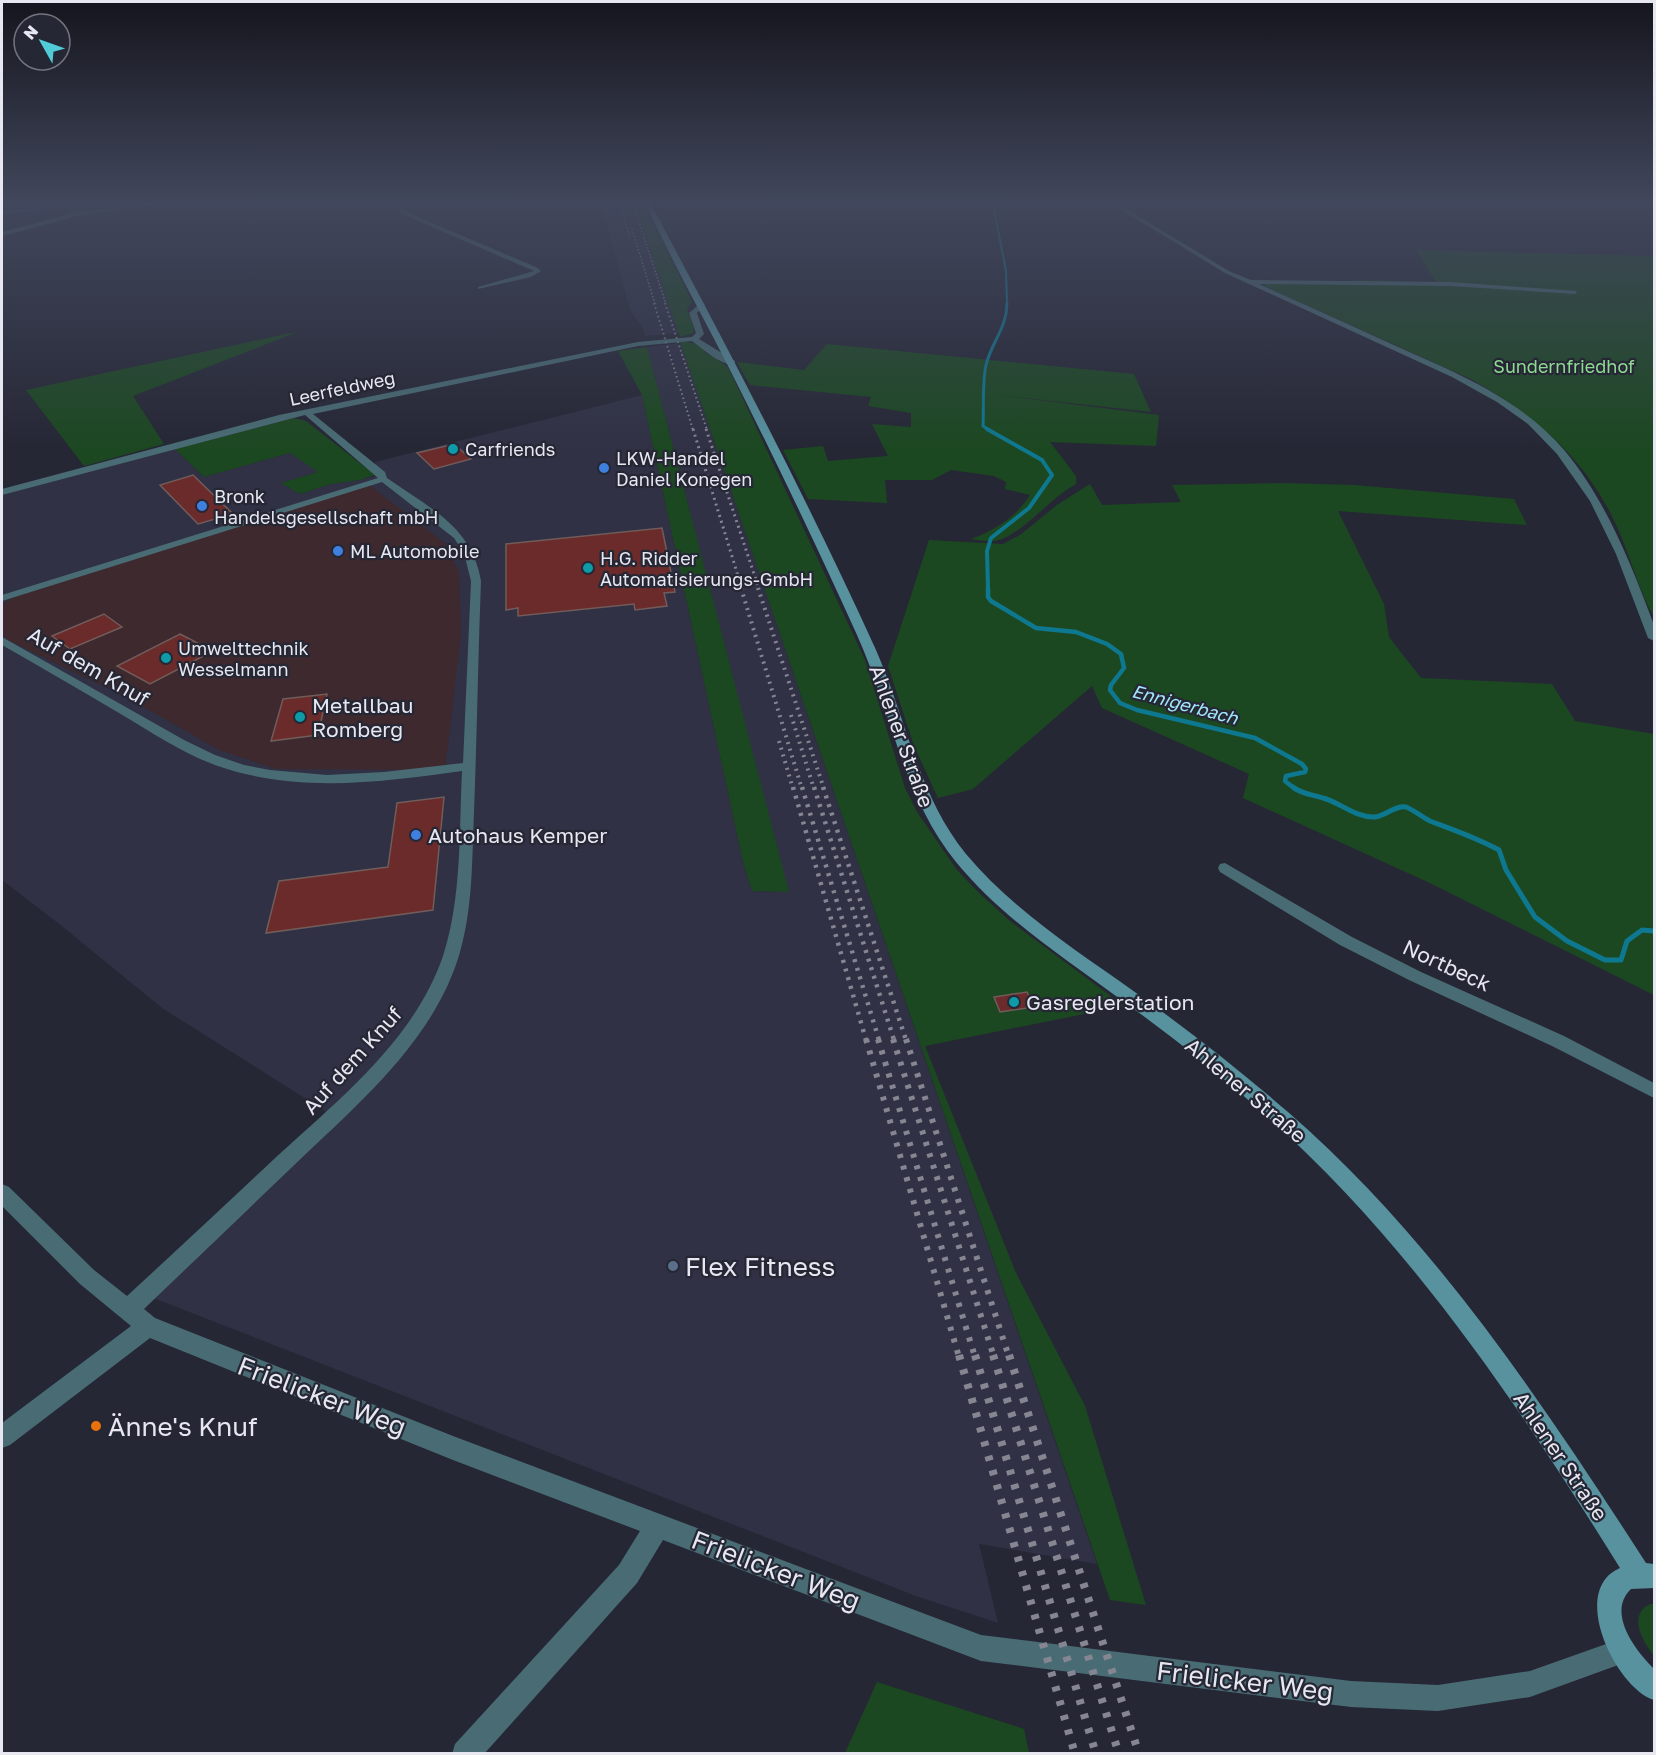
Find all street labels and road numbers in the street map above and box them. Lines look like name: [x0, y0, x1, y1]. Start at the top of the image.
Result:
street label: Leerfeldweg: [287, 366, 397, 410]
street label: Auf dem Knuf: [24, 621, 155, 711]
street label: Ahlener Straße: [864, 661, 940, 811]
street label: Nortbeck: [1399, 933, 1495, 997]
street label: Auf dem Knuf: [297, 1001, 407, 1119]
street label: Ahlener Straße: [1180, 1032, 1312, 1148]
street label: Frielicker Weg: [233, 1350, 411, 1442]
street label: Ahlener Straße: [1508, 1387, 1614, 1525]
street label: Frielicker Weg: [687, 1524, 865, 1616]
street label: Frielicker Weg: [1155, 1655, 1335, 1707]

